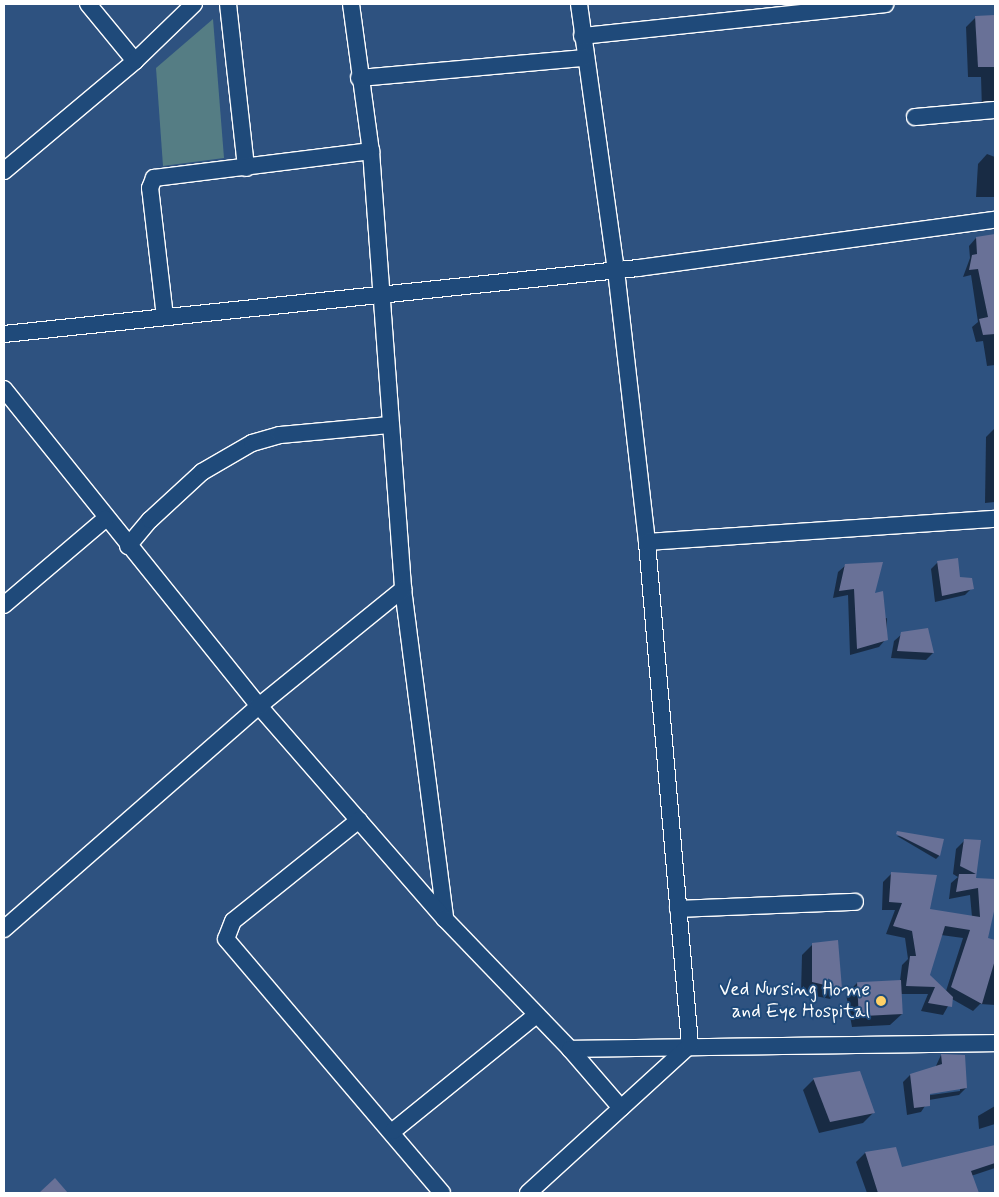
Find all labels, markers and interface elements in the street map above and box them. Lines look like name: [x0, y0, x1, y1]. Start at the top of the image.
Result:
place label: Ved Nursing Home and Eye Hospital: [722, 979, 870, 1023]
marker: Ved Nursing Home and Eye Hospital: [874, 994, 888, 1008]

